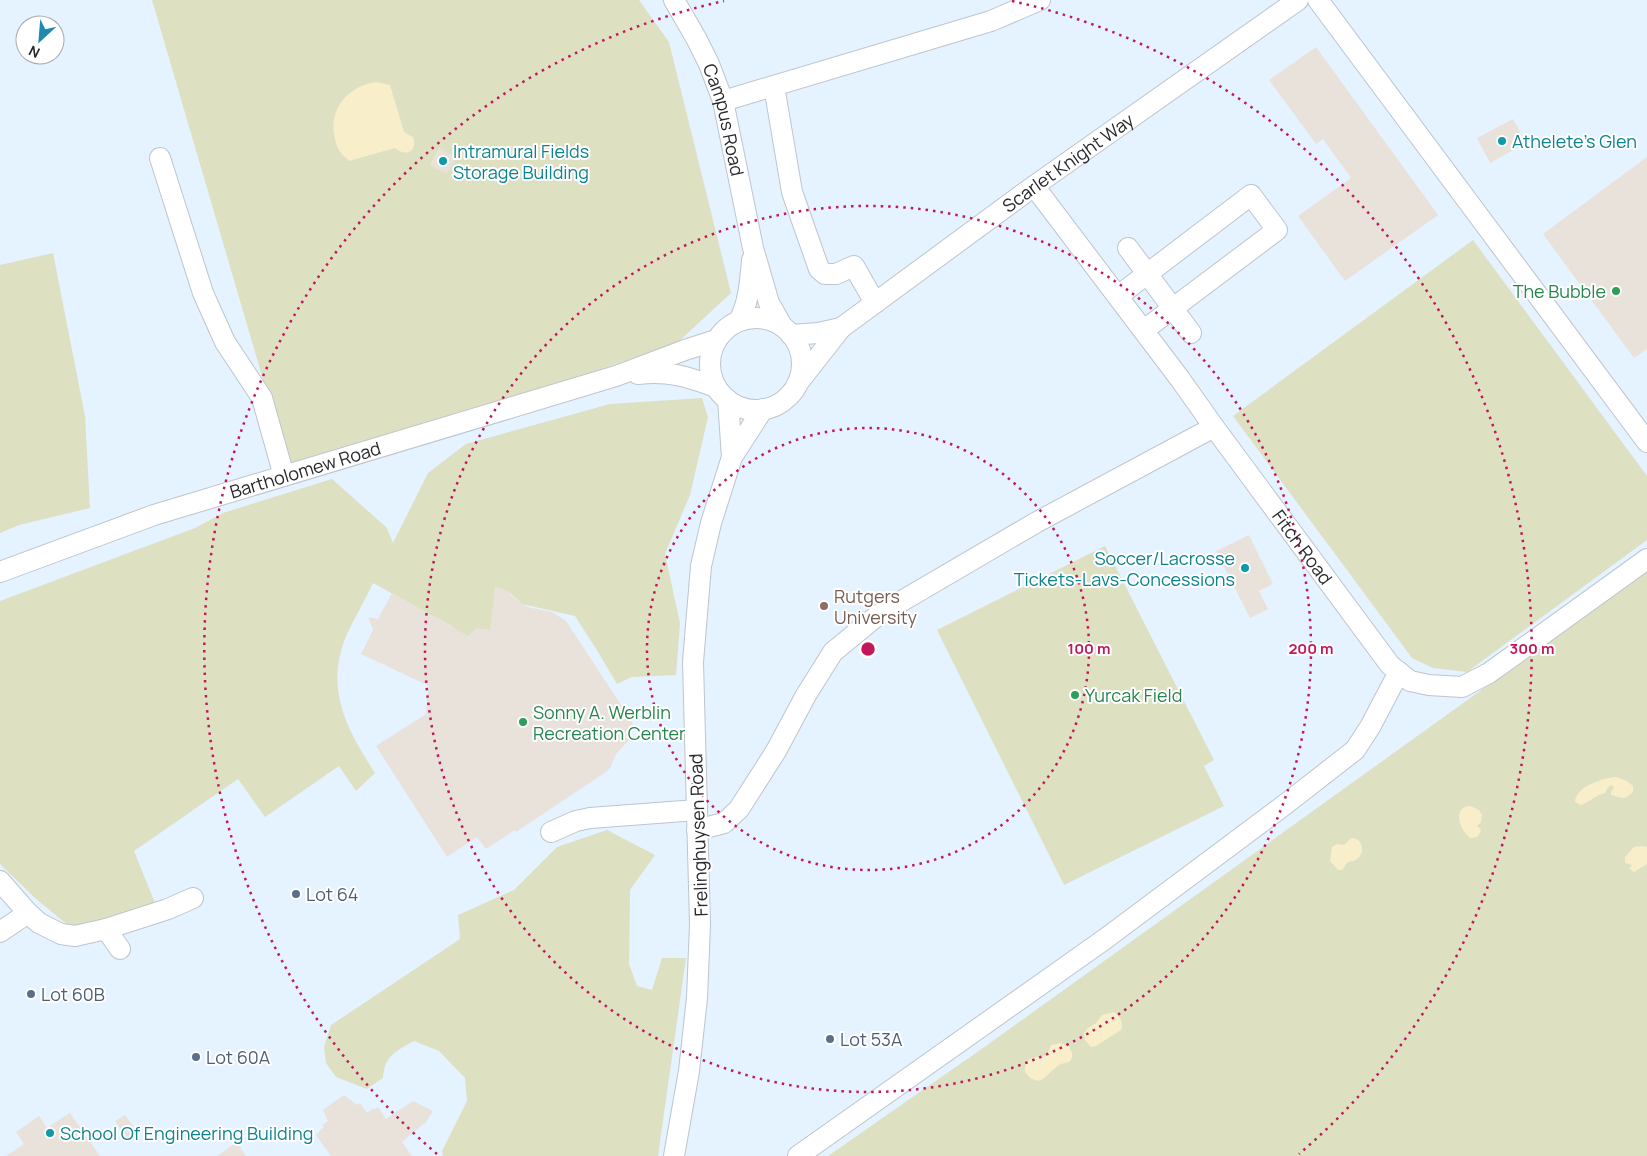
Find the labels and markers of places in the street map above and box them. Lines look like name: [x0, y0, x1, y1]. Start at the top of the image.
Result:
place label: Athelete's Glen: [1512, 129, 1637, 153]
marker: Athelete's Glen: [1496, 135, 1508, 147]
place label: Intramural Fields Storage Building: [453, 139, 589, 184]
marker: Intramural Fields Storage Building: [437, 155, 449, 167]
place label: The Bubble: [1513, 279, 1606, 303]
marker: The Bubble: [1610, 285, 1622, 297]
place label: Soccer/Lacrosse Tickets-Lavs-Concessions: [1014, 546, 1235, 591]
marker: Soccer/Lacrosse Tickets-Lavs-Concessions: [1239, 562, 1251, 574]
place label: Rutgers University: [834, 584, 918, 629]
marker: Rutgers University: [818, 600, 830, 612]
centre of rings: [859, 640, 877, 658]
place label: Yurcak Field: [1085, 683, 1182, 707]
marker: Yurcak Field: [1069, 689, 1081, 701]
place label: Sonny A. Werblin Recreation Center: [533, 700, 686, 745]
marker: Sonny A. Werblin Recreation Center: [517, 716, 529, 728]
place label: Lot 64: [306, 882, 358, 906]
marker: Lot 64: [290, 888, 302, 900]
place label: Lot 60B: [41, 982, 105, 1006]
marker: Lot 60B: [25, 988, 37, 1000]
place label: Lot 53A: [840, 1027, 903, 1051]
marker: Lot 53A: [824, 1033, 836, 1045]
place label: Lot 60A: [206, 1045, 271, 1069]
marker: Lot 60A: [190, 1051, 202, 1063]
place label: School Of Engineering Building: [60, 1121, 313, 1145]
marker: School Of Engineering Building: [44, 1127, 56, 1139]

